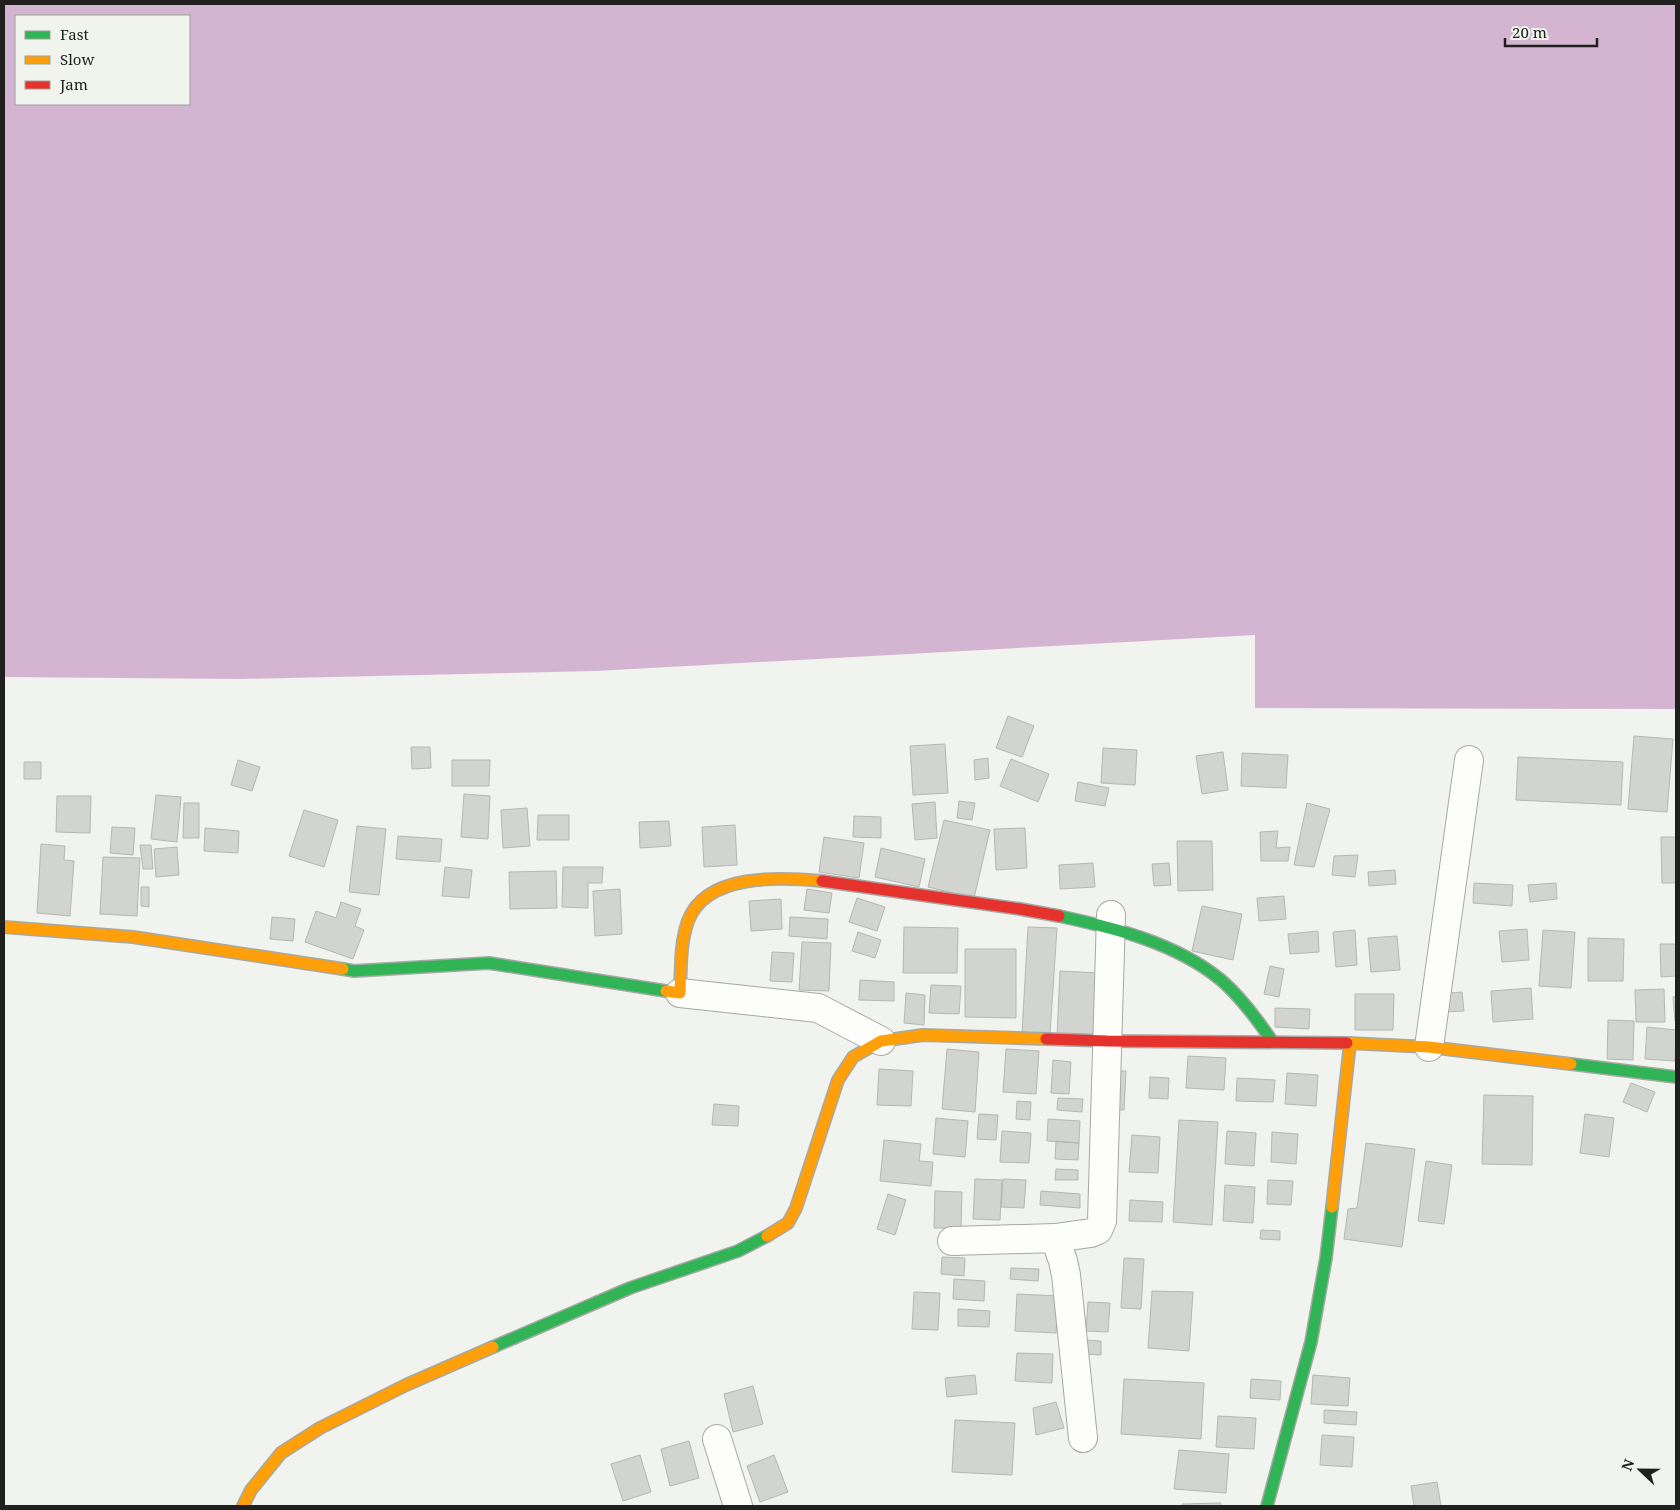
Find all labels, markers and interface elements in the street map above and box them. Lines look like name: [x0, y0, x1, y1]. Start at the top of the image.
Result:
legend: [15, 15, 190, 105]
scale bar: [1505, 15, 1598, 47]
text: 20 m: [1512, 22, 1547, 42]
text: Fast: [60, 24, 89, 44]
text: Slow: [60, 49, 94, 69]
text: Jam: [59, 74, 88, 94]
north arrow: [1615, 1445, 1665, 1495]
text: N: [1617, 1456, 1638, 1474]

